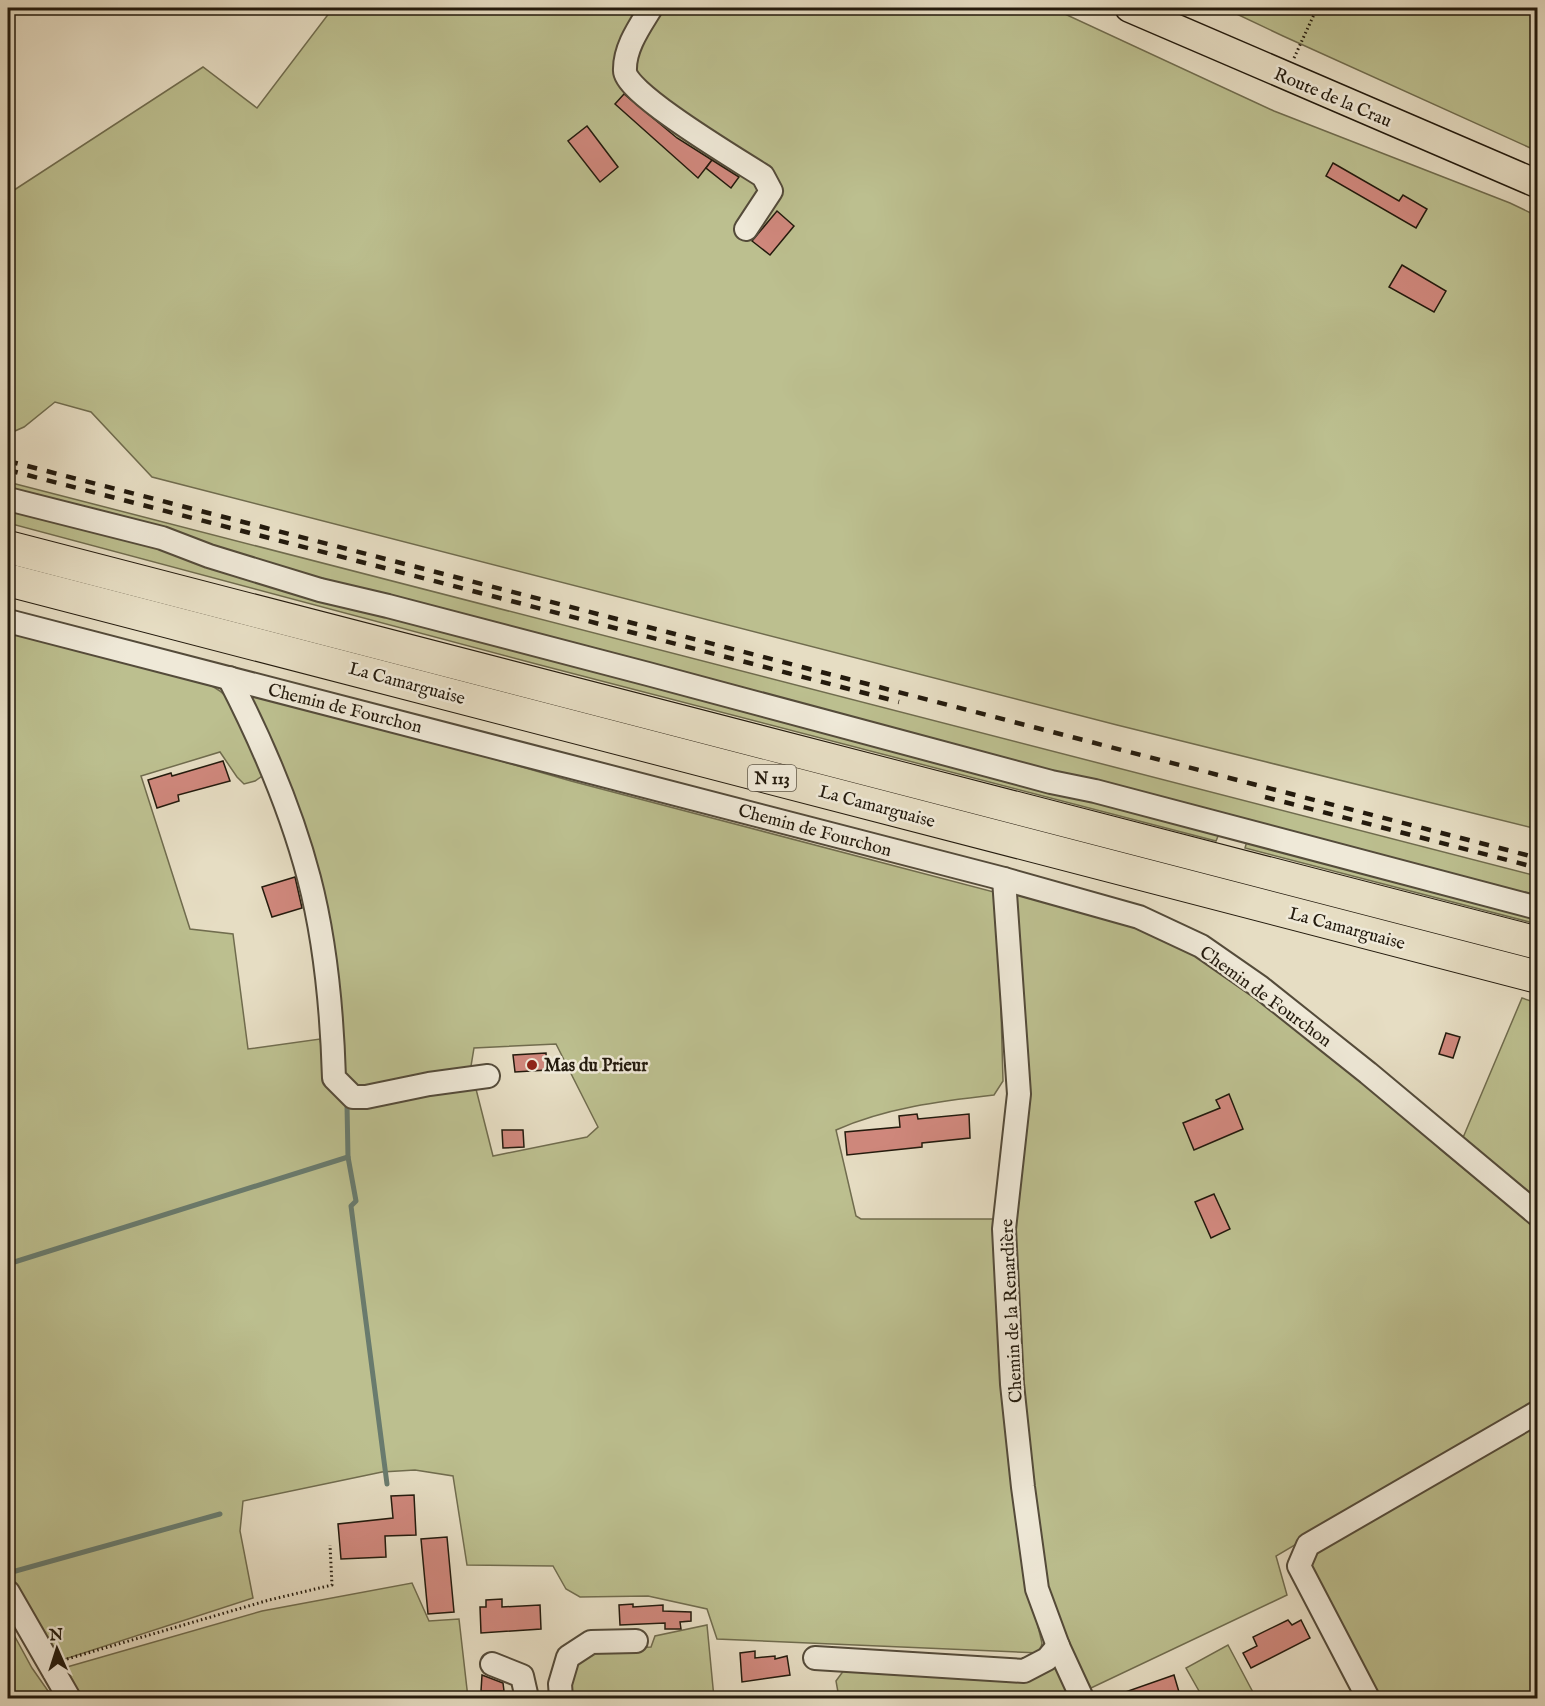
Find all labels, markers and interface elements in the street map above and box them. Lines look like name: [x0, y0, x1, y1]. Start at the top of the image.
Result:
street label: Route de la Crau: [1270, 63, 1395, 134]
street label: La Camarguaise: [346, 658, 467, 711]
street label: Chemin de Fourchon: [265, 679, 424, 740]
road number: N 113: [748, 765, 796, 791]
street label: La Camarguaise: [816, 781, 937, 834]
street label: Chemin de Fourchon: [735, 800, 894, 863]
street label: La Camarguaise: [1286, 903, 1407, 956]
street label: Chemin de Fourchon: [1194, 941, 1336, 1053]
place label: Mas du Prieur: [544, 1055, 648, 1078]
marker: Mas du Prieur: [525, 1058, 539, 1072]
street label: Chemin de la Renardière: [996, 1218, 1029, 1404]
north arrow: [27, 1619, 87, 1679]
text: N: [48, 1626, 64, 1646]

